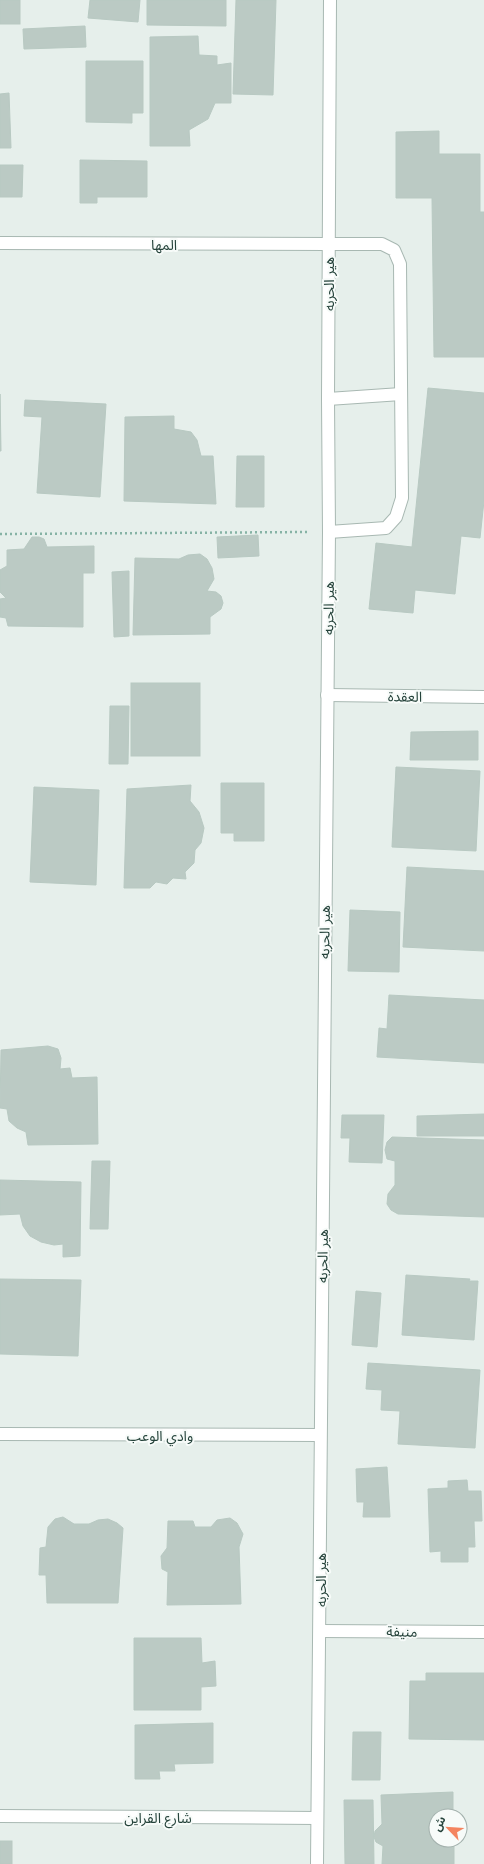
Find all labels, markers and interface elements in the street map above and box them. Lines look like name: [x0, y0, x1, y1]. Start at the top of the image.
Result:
street label: المها: [151, 236, 177, 254]
street label: هير الحربه: [320, 257, 338, 311]
street label: هير الحربه: [319, 581, 338, 635]
street label: العقدة: [388, 687, 422, 705]
street label: هير الحربه: [315, 905, 334, 959]
street label: هير الحربه: [313, 1229, 332, 1283]
street label: وادي الوعب: [127, 1427, 193, 1447]
street label: هير الحربه: [312, 1553, 330, 1607]
street label: منيفة: [386, 1622, 418, 1640]
north arrow: [428, 1808, 468, 1848]
street label: شارع القراين: [124, 1809, 192, 1829]
text: ش: [429, 1814, 448, 1834]

